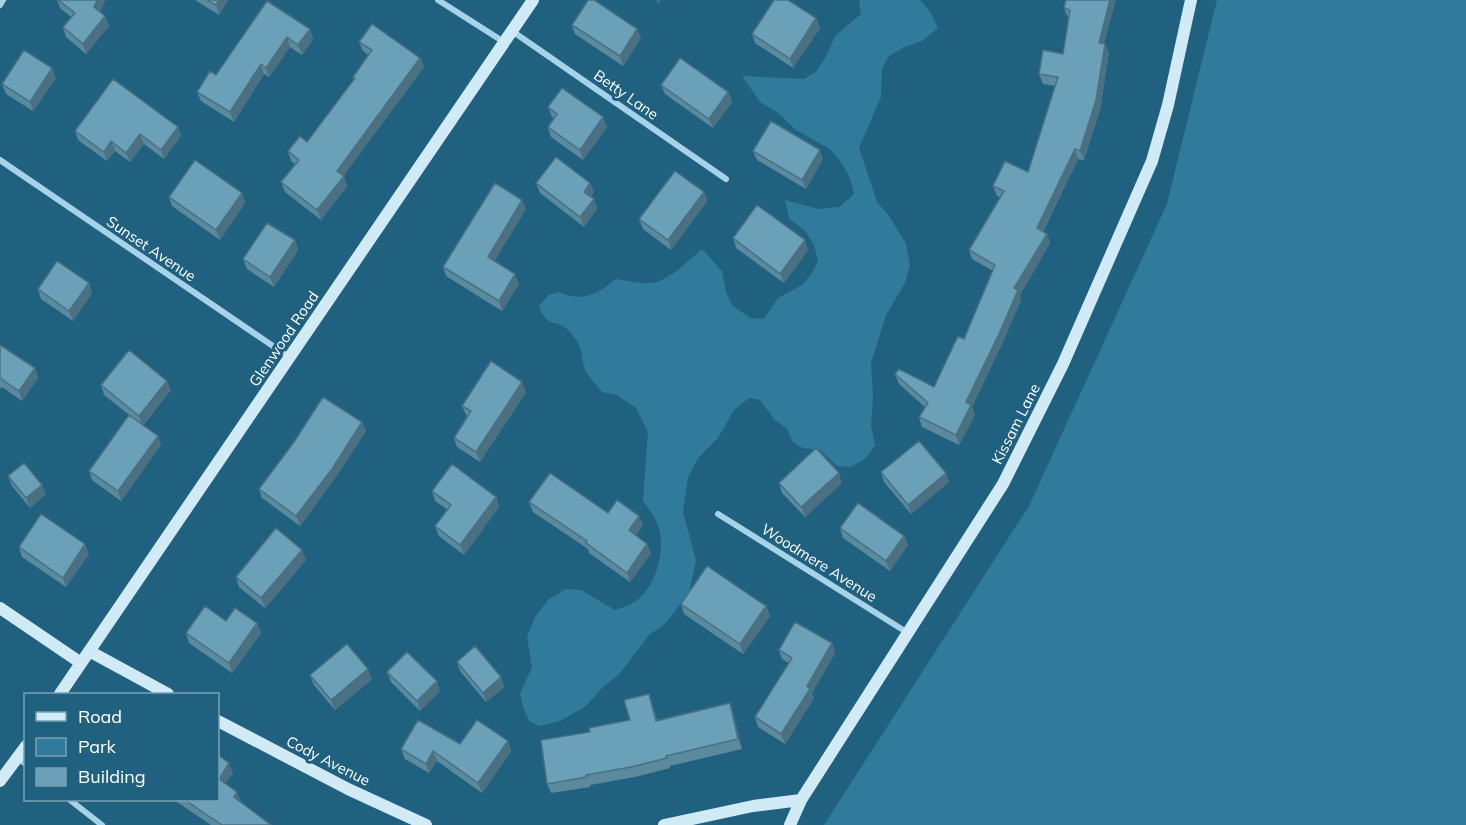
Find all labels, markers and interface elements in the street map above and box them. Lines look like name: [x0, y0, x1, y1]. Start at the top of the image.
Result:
street label: Betty Lane: [590, 65, 662, 124]
street label: Sunset Avenue: [103, 212, 200, 285]
street label: Glenwood Road: [245, 287, 323, 390]
street label: Kissam Lane: [987, 380, 1044, 467]
street label: Woodmere Avenue: [758, 519, 881, 606]
legend: [24, 693, 219, 801]
text: Road: [78, 705, 122, 728]
street label: Cody Avenue: [283, 731, 373, 790]
text: Park: [78, 735, 117, 758]
text: Building: [78, 765, 146, 788]

